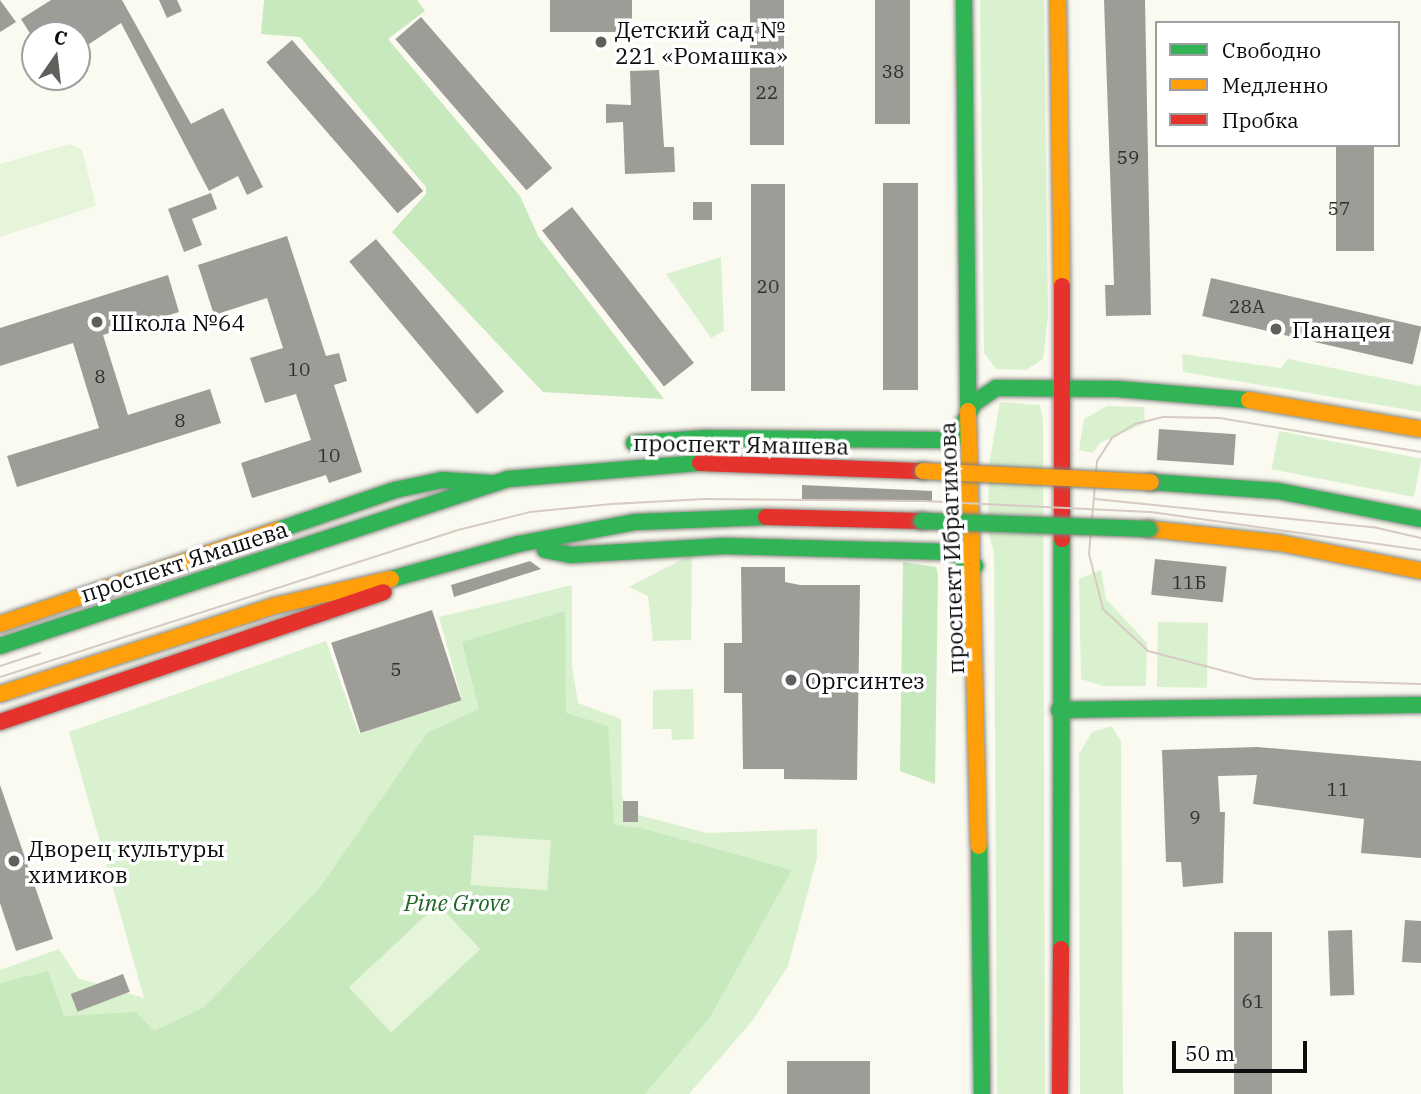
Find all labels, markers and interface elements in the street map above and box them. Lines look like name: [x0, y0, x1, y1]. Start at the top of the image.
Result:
place label: Детский сад № 221 «Ромашка»: [615, 15, 788, 69]
north arrow: [21, 21, 91, 91]
legend: [1155, 21, 1400, 147]
text: С: [52, 24, 70, 51]
marker: Детский сад № 221 «Ромашка»: [593, 34, 609, 50]
text: Свободно: [1222, 36, 1321, 64]
house number: 38: [882, 61, 904, 83]
text: Медленно: [1222, 71, 1328, 99]
house number: 22: [756, 82, 778, 104]
text: Пробка: [1222, 106, 1299, 134]
house number: 59: [1117, 147, 1139, 169]
house number: 57: [1328, 198, 1350, 220]
house number: 20: [757, 276, 779, 298]
house number: 28А: [1229, 296, 1265, 318]
place label: Школа №64: [111, 308, 245, 336]
marker: Школа №64: [89, 314, 105, 330]
place label: Панацея: [1292, 315, 1391, 343]
marker: Панацея: [1266, 319, 1286, 339]
house number: 10: [288, 359, 310, 381]
house number: 8: [94, 366, 106, 388]
house number: 8: [174, 410, 186, 432]
street label: проспект Ибрагимова: [933, 421, 969, 675]
street label: проспект Ямашева: [633, 428, 849, 460]
house number: 10: [318, 445, 340, 467]
street label: проспект Ямашева: [77, 514, 291, 608]
house number: 11Б: [1172, 572, 1206, 594]
house number: 5: [390, 659, 402, 681]
place label: Оргсинтез: [805, 666, 925, 694]
marker: Оргсинтез: [783, 672, 799, 688]
house number: 11: [1327, 779, 1349, 801]
house number: 9: [1189, 807, 1201, 829]
place label: Дворец культуры химиков: [28, 834, 225, 888]
marker: Дворец культуры химиков: [6, 853, 22, 869]
park label: Pine Grove: [404, 888, 510, 916]
house number: 61: [1242, 991, 1264, 1013]
scale bar: [1176, 1028, 1311, 1072]
text: 50 m: [1185, 1039, 1235, 1067]

